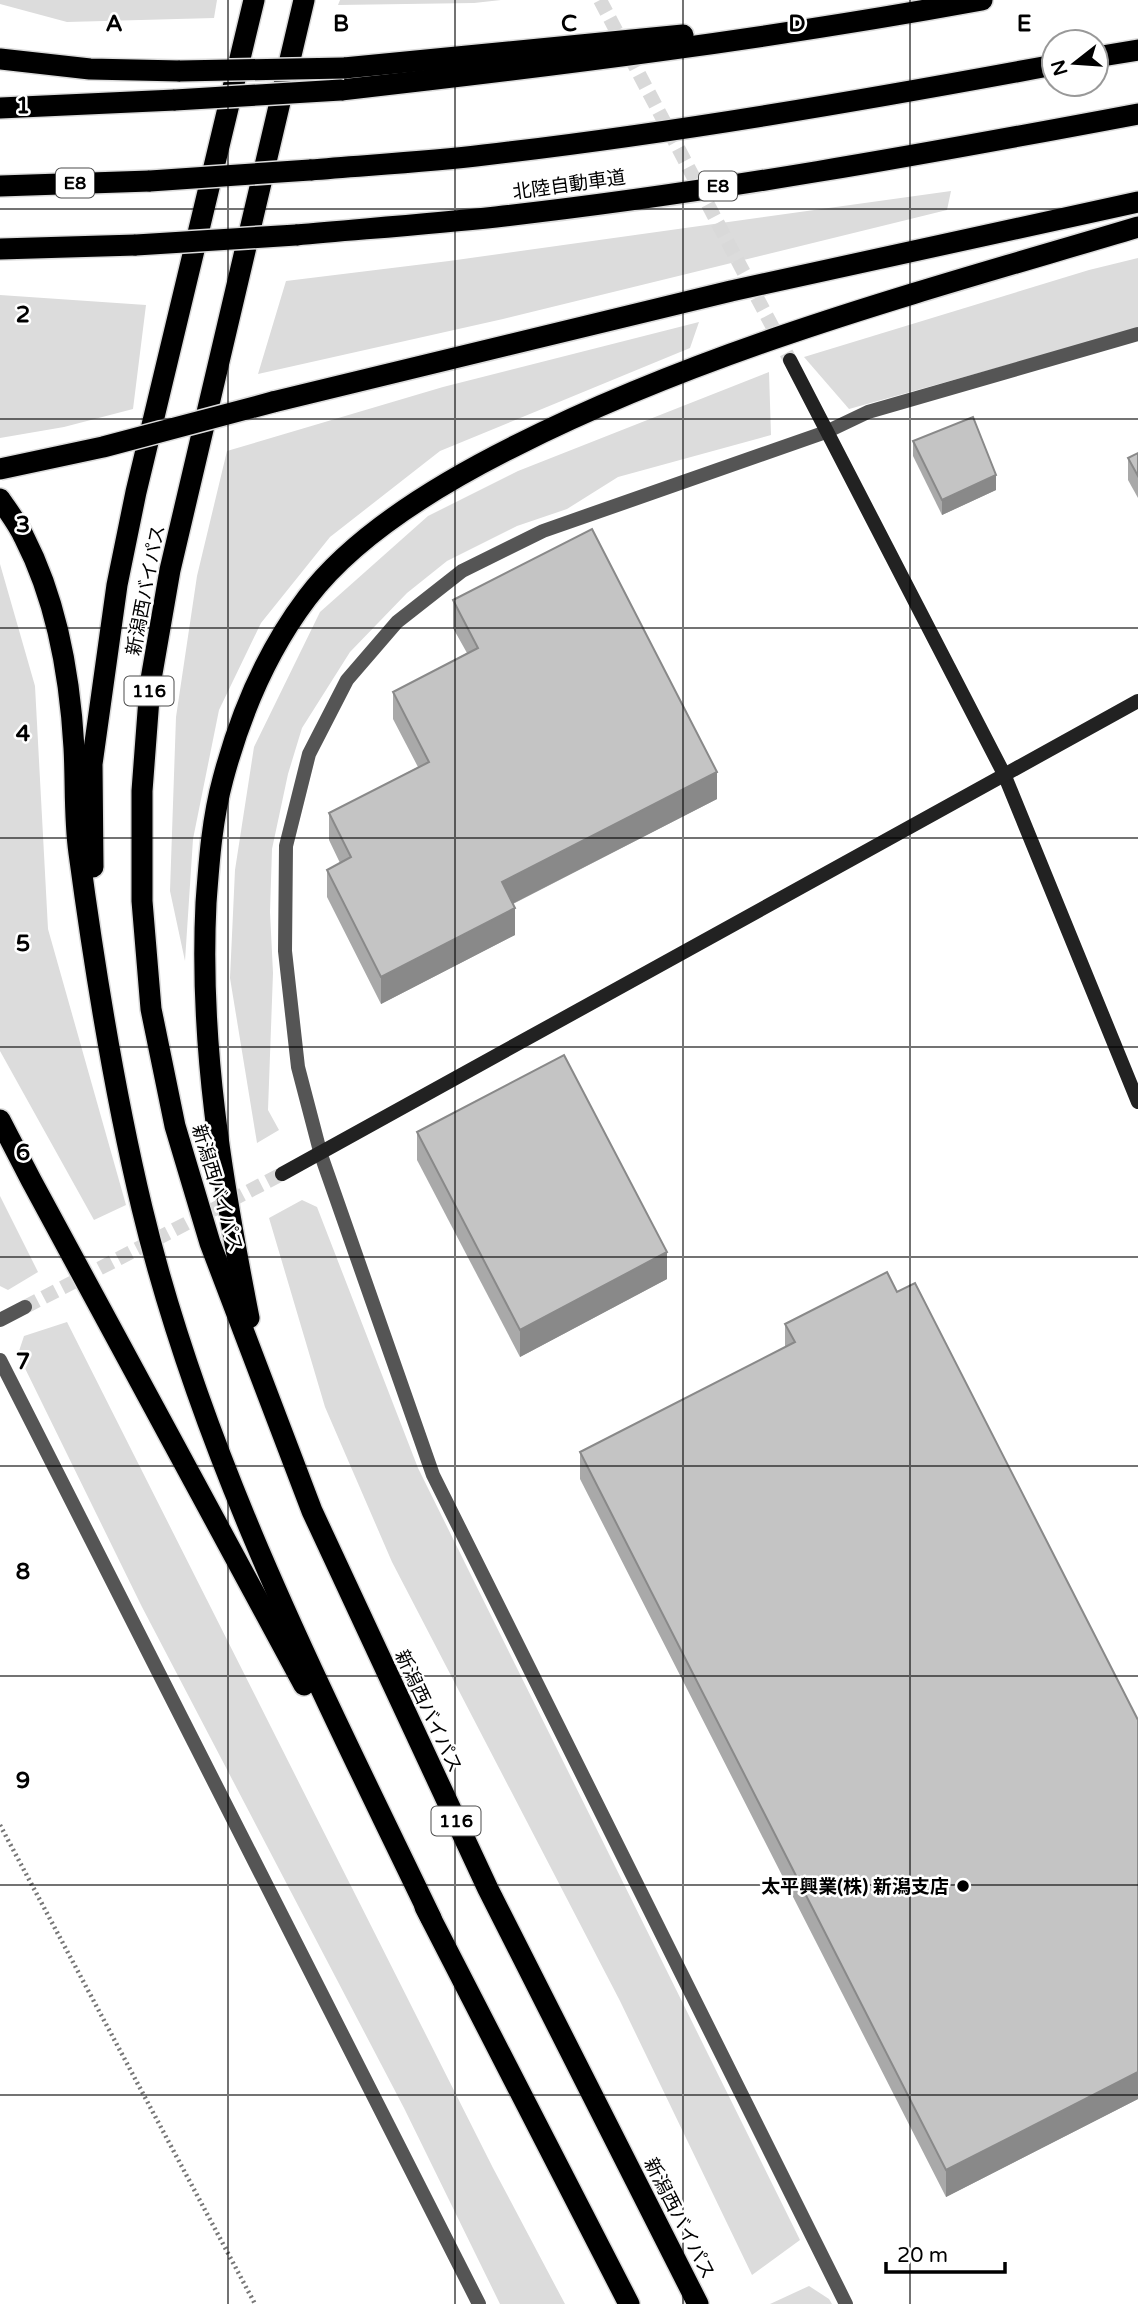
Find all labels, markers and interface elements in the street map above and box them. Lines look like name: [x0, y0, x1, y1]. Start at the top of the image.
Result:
text: A: [105, 10, 123, 38]
text: B: [333, 10, 349, 38]
text: C: [561, 10, 577, 38]
text: D: [788, 10, 806, 38]
text: E: [1017, 10, 1031, 38]
north arrow: [1040, 28, 1110, 98]
text: N: [1047, 57, 1072, 78]
text: 1: [16, 92, 30, 120]
street label: 北陸自動車道: [511, 166, 627, 204]
road number: E8: [56, 168, 94, 198]
road number: E8: [699, 172, 737, 201]
text: 2: [16, 301, 30, 329]
text: 3: [16, 511, 30, 539]
street label: 新潟西バイパス: [123, 523, 169, 657]
road number: 116: [124, 676, 174, 706]
text: 4: [16, 720, 31, 748]
text: 5: [16, 930, 30, 958]
street label: 新潟西バイパス: [187, 1122, 247, 1255]
text: 6: [16, 1139, 30, 1167]
text: 7: [16, 1348, 30, 1376]
text: 8: [16, 1558, 30, 1586]
street label: 新潟西バイパス: [390, 1647, 466, 1776]
text: 9: [16, 1767, 30, 1795]
road number: 116: [432, 1807, 480, 1836]
place label: 太平興業(株) 新潟支店: [761, 1876, 949, 1898]
marker: 太平興業(株) 新潟支店: [955, 1878, 971, 1894]
street label: 新潟西バイパス: [639, 2154, 719, 2283]
scale bar: [886, 2230, 1005, 2274]
text: 20 m: [897, 2243, 948, 2268]

